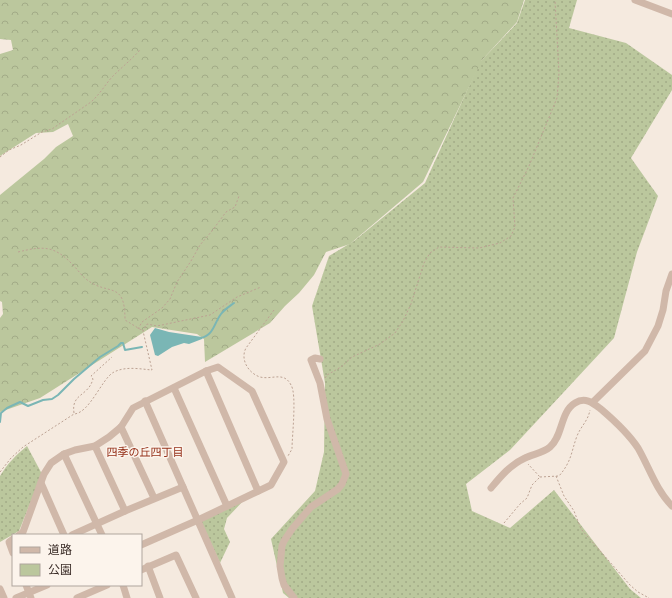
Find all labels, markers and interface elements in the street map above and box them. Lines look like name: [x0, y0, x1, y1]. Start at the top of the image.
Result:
district label: 四季の丘四丁目: [107, 446, 184, 460]
legend: [12, 534, 142, 586]
text: 道路: [48, 543, 72, 559]
text: 公園: [48, 563, 72, 579]

